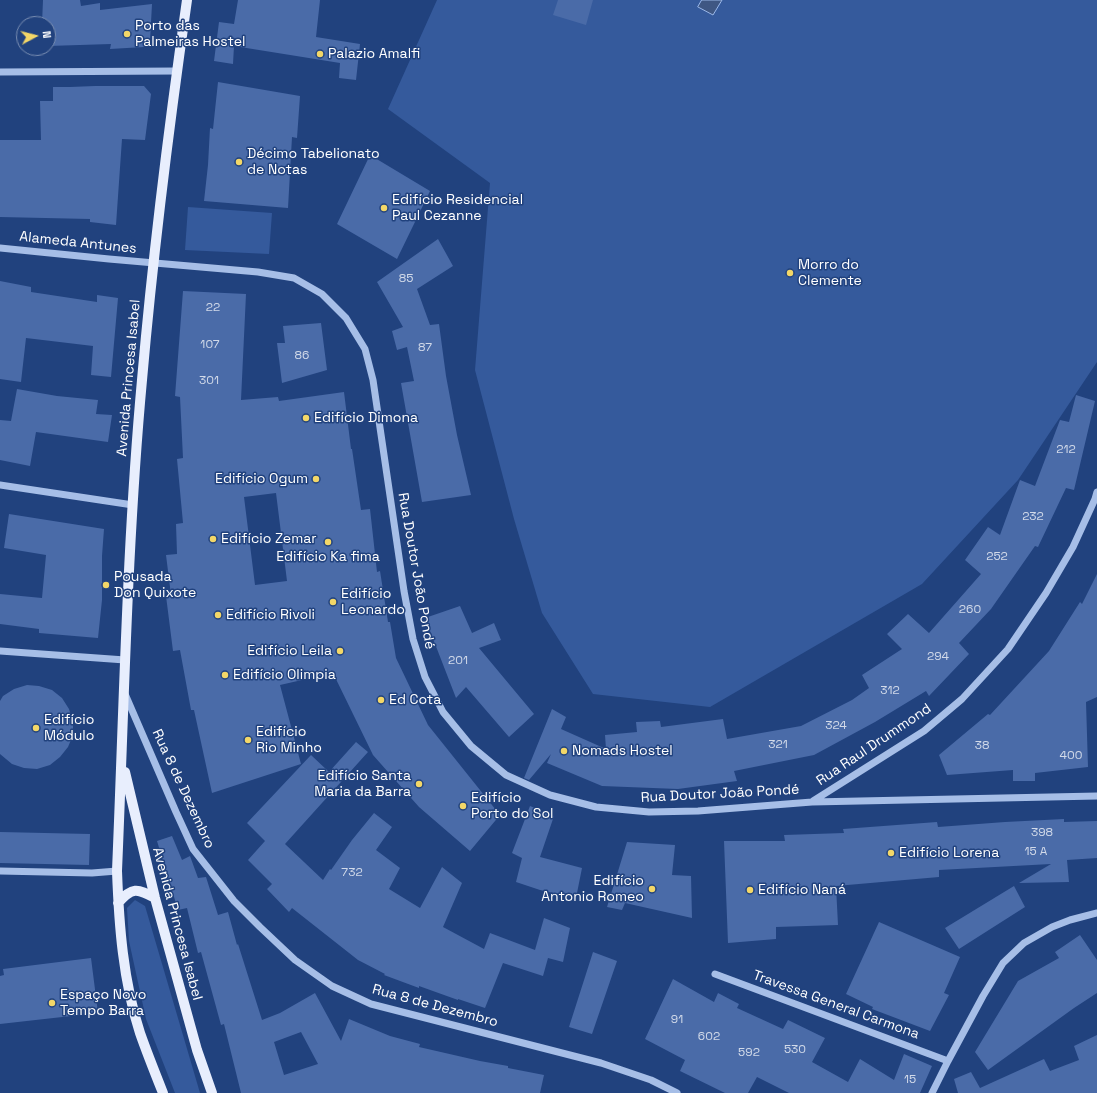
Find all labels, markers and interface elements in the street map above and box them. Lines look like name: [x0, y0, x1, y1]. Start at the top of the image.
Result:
north arrow: [16, 16, 56, 56]
place label: Porto das Palmeiras Hostel: [135, 18, 245, 50]
marker: Porto das Palmeiras Hostel: [122, 29, 132, 39]
text: N: [40, 30, 54, 39]
place label: Palazio Amalfi: [328, 46, 420, 62]
marker: Palazio Amalfi: [315, 49, 325, 59]
place label: Décimo Tabelionato de Notas: [247, 146, 380, 178]
marker: Décimo Tabelionato de Notas: [234, 157, 244, 167]
place label: Edifício Residencial Paul Cezanne: [392, 192, 523, 224]
marker: Edifício Residencial Paul Cezanne: [379, 203, 389, 213]
street label: Alameda Antunes: [19, 228, 137, 258]
place label: Morro do Clemente: [798, 257, 862, 290]
marker: Morro do Clemente: [785, 268, 795, 278]
house number: 85: [399, 272, 413, 286]
street label: Avenida Princesa Isabel: [114, 299, 144, 457]
house number: 22: [206, 301, 220, 315]
house number: 107: [200, 338, 220, 352]
house number: 87: [418, 341, 432, 355]
house number: 86: [295, 349, 309, 363]
house number: 301: [199, 374, 219, 388]
place label: Edifício Dimona: [314, 410, 418, 426]
marker: Edifício Dimona: [301, 413, 311, 423]
house number: 212: [1056, 443, 1076, 457]
place label: Edifício Ogum: [215, 471, 308, 487]
marker: Edifício Ogum: [311, 474, 321, 484]
street label: Rua Doutor João Pondé: [394, 491, 438, 651]
house number: 232: [1022, 510, 1044, 524]
place label: Edifício Zemar: [221, 531, 317, 547]
marker: Edifício Zemar: [208, 534, 218, 544]
marker: Edifício Ka fima: [323, 537, 333, 547]
place label: Edifício Ka fima: [276, 549, 380, 565]
house number: 252: [986, 550, 1008, 564]
place label: Pousada Don Quixote: [114, 569, 196, 602]
marker: Pousada Don Quixote: [101, 580, 111, 590]
place label: Edifício Leonardo: [341, 586, 405, 618]
marker: Edifício Leonardo: [328, 597, 338, 607]
house number: 260: [959, 603, 981, 617]
place label: Edifício Rivoli: [226, 607, 315, 623]
marker: Edifício Rivoli: [213, 610, 223, 620]
place label: Edifício Leila: [247, 643, 332, 659]
marker: Edifício Leila: [335, 646, 345, 656]
house number: 294: [927, 650, 949, 664]
house number: 201: [448, 654, 468, 668]
place label: Edifício Olimpia: [233, 667, 336, 683]
marker: Edifício Olimpia: [220, 670, 230, 680]
house number: 312: [880, 684, 900, 698]
place label: Ed Cota: [389, 692, 441, 708]
marker: Ed Cota: [376, 695, 386, 705]
street label: Rua Raul Drummond: [813, 700, 935, 790]
place label: Edifício Módulo: [44, 712, 94, 744]
house number: 324: [825, 719, 847, 733]
marker: Edifício Módulo: [31, 723, 41, 733]
place label: Edifício Rio Minho: [256, 724, 322, 756]
street label: Rua 8 de Dezembro: [148, 727, 218, 851]
marker: Edifício Rio Minho: [243, 735, 253, 745]
house number: 321: [768, 738, 788, 752]
house number: 38: [975, 739, 989, 753]
place label: Nomads Hostel: [572, 743, 673, 759]
marker: Nomads Hostel: [559, 746, 569, 756]
house number: 400: [1060, 749, 1082, 763]
place label: Edifício Santa Maria da Barra: [314, 768, 411, 800]
marker: Edifício Santa Maria da Barra: [414, 779, 424, 789]
street label: Rua Doutor João Pondé: [640, 781, 800, 807]
place label: Edifício Porto do Sol: [471, 790, 553, 822]
marker: Edifício Porto do Sol: [458, 801, 468, 811]
house number: 398: [1031, 826, 1053, 840]
place label: Edifício Lorena: [899, 845, 999, 861]
house number: 15 A: [1025, 845, 1047, 859]
street label: Avenida Princesa Isabel: [148, 846, 206, 1002]
marker: Edifício Lorena: [886, 848, 896, 858]
house number: 732: [341, 866, 363, 880]
place label: Edifício Antonio Romeo: [541, 873, 644, 906]
place label: Edifício Naná: [758, 882, 846, 898]
marker: Edifício Antonio Romeo: [647, 884, 657, 894]
marker: Edifício Naná: [745, 885, 755, 895]
street label: Travessa General Carmona: [750, 967, 922, 1043]
street label: Rua 8 de Dezembro: [370, 981, 500, 1031]
place label: Espaço Novo Tempo Barra: [60, 987, 146, 1020]
marker: Espaço Novo Tempo Barra: [47, 998, 57, 1008]
house number: 91: [671, 1013, 683, 1027]
house number: 602: [698, 1030, 720, 1044]
house number: 530: [784, 1043, 806, 1057]
house number: 592: [738, 1046, 760, 1060]
house number: 15: [904, 1073, 916, 1087]

